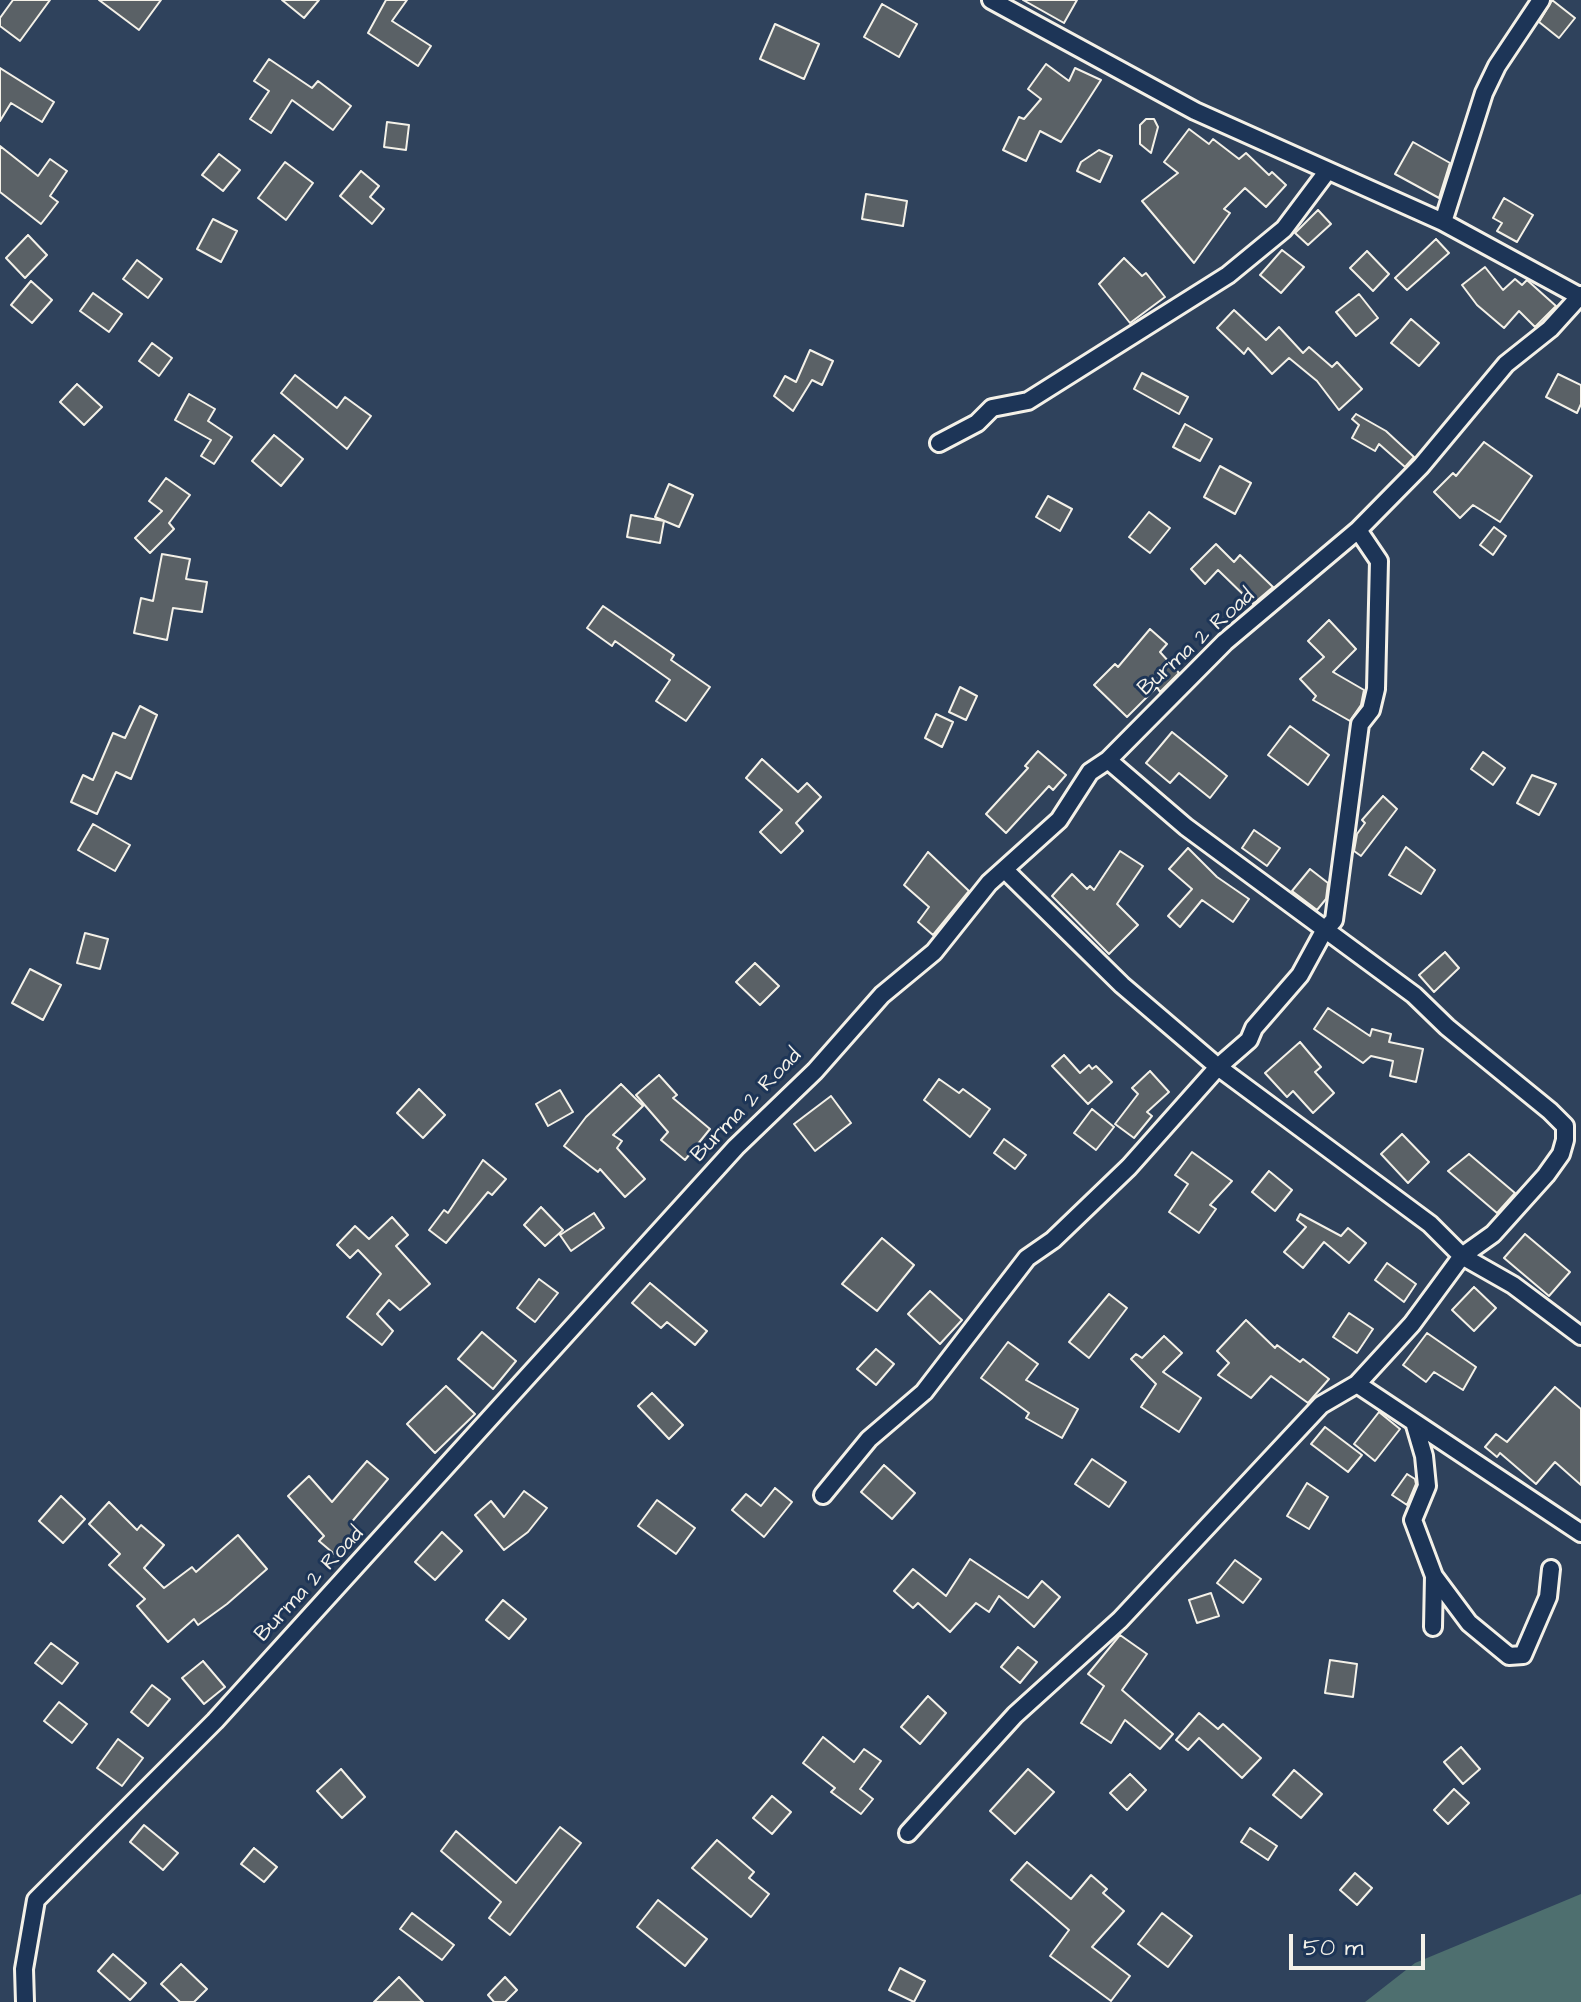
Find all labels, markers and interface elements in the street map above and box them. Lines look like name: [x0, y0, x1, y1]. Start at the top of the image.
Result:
street label: Burma 2 Road: [1133, 584, 1261, 702]
street label: Burma 2 Road: [686, 1044, 808, 1168]
street label: Burma 2 Road: [250, 1522, 370, 1648]
scale bar: [1293, 1918, 1429, 1968]
text: 50 m: [1303, 1931, 1363, 1965]

